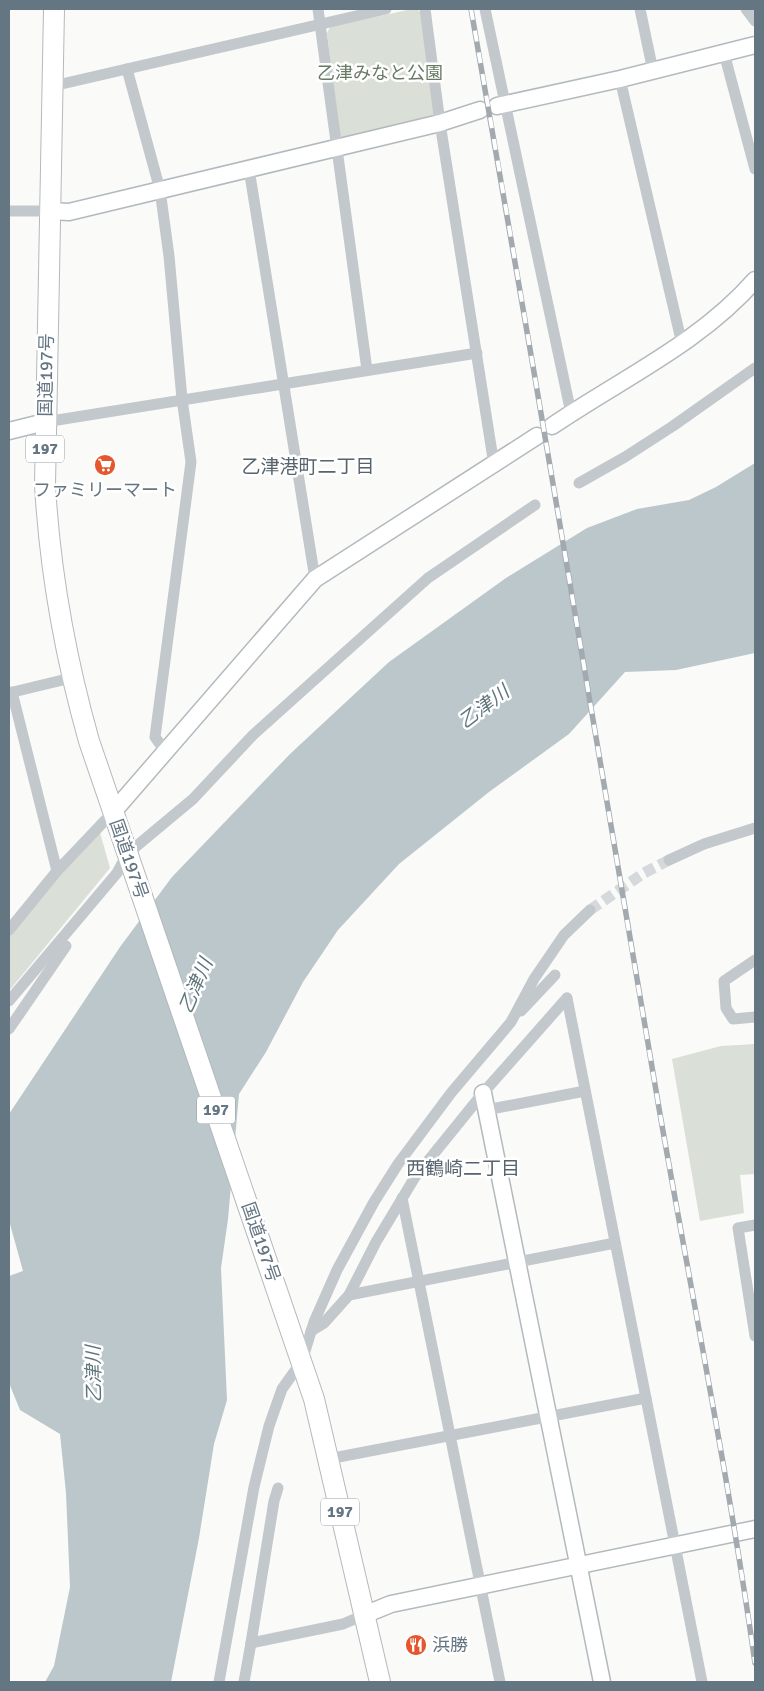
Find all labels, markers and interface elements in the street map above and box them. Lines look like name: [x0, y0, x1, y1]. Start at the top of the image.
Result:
park label: 乙津みなと公園: [317, 62, 443, 84]
street label: 国道197号: [34, 333, 58, 417]
road number: 197: [26, 436, 64, 462]
supermarket icon: ファミリーマート: [93, 453, 117, 477]
district label: 乙津港町二丁目: [241, 455, 375, 479]
place label: ファミリーマート: [33, 479, 177, 501]
water label: 乙津川: [454, 679, 516, 734]
street label: 国道197号: [105, 816, 153, 902]
water label: 乙津川: [174, 953, 219, 1017]
road number: 197: [197, 1096, 235, 1124]
district label: 西鶴崎二丁目: [406, 1157, 520, 1181]
street label: 国道197号: [237, 1199, 285, 1285]
water label: 乙津川: [81, 1343, 106, 1403]
road number: 197: [321, 1498, 359, 1525]
restaurant icon: 浜勝: [404, 1633, 428, 1657]
place label: 浜勝: [432, 1634, 468, 1656]

